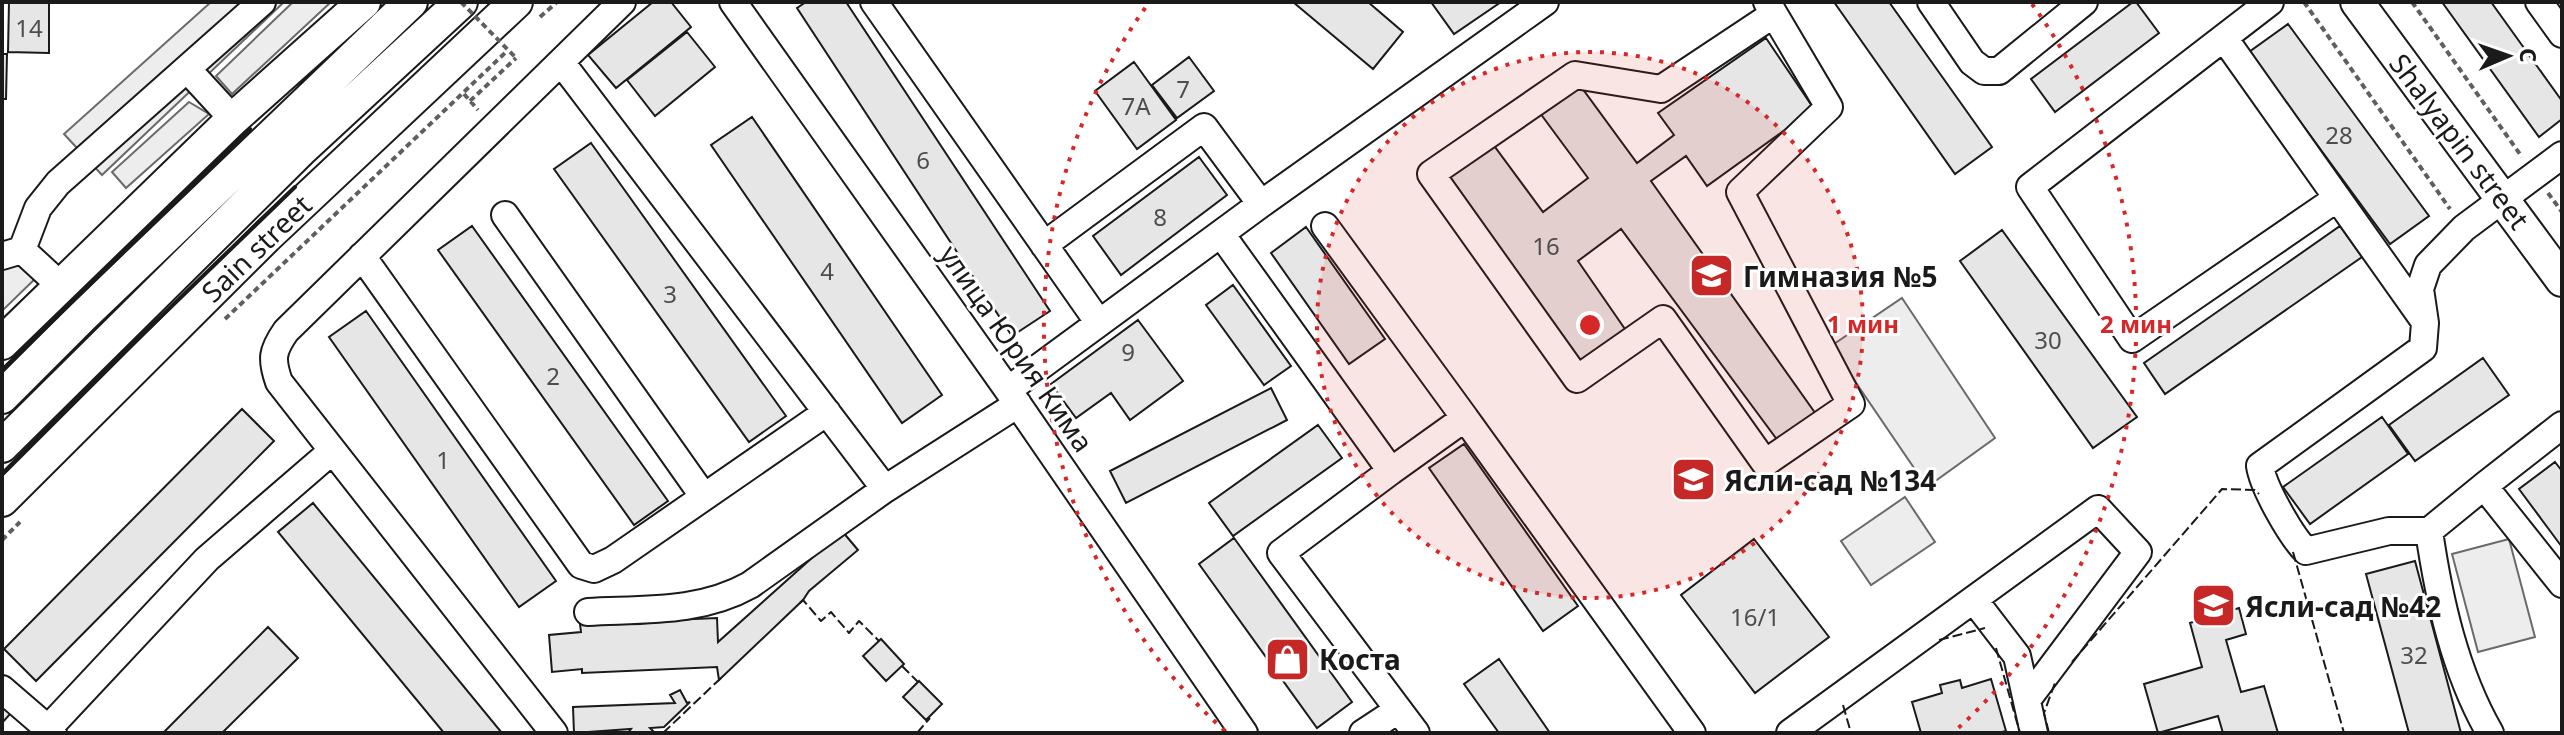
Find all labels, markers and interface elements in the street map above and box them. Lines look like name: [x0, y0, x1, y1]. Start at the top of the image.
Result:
house number: 14: [15, 11, 43, 44]
north arrow: [2468, 16, 2548, 96]
street label: Shalyapin street: [2381, 45, 2539, 237]
text: С: [2514, 48, 2544, 63]
house number: 7: [1176, 72, 1190, 105]
house number: 7А: [1121, 89, 1151, 122]
house number: 28: [2325, 118, 2353, 151]
house number: 6: [916, 143, 930, 176]
street label: Sain street: [193, 186, 319, 310]
house number: 8: [1153, 200, 1167, 233]
house number: 16: [1532, 229, 1560, 262]
street label: улица Юрия Кима: [931, 237, 1103, 459]
school or university icon: Гимназия №5: [1688, 252, 1736, 300]
house number: 4: [820, 254, 834, 287]
place label: Гимназия №5: [1743, 257, 1938, 295]
house number: 3: [663, 277, 677, 310]
text: 1 мин: [1827, 307, 1899, 340]
text: 2 мин: [2100, 307, 2172, 340]
centre of rings: [1576, 311, 1604, 339]
house number: 30: [2034, 323, 2062, 356]
house number: 9: [1121, 335, 1135, 368]
house number: 2: [546, 359, 560, 392]
house number: 1: [436, 443, 450, 476]
school or university icon: Ясли-сад №134: [1669, 456, 1717, 504]
place label: Ясли-сад №134: [1724, 461, 1936, 499]
school or university icon: Ясли-сад №42: [2190, 582, 2238, 630]
place label: Ясли-сад №42: [2245, 587, 2441, 625]
house number: 16/1: [1730, 600, 1780, 633]
shop icon: Коста: [1264, 635, 1312, 683]
house number: 32: [2400, 638, 2428, 671]
place label: Коста: [1319, 640, 1401, 678]

